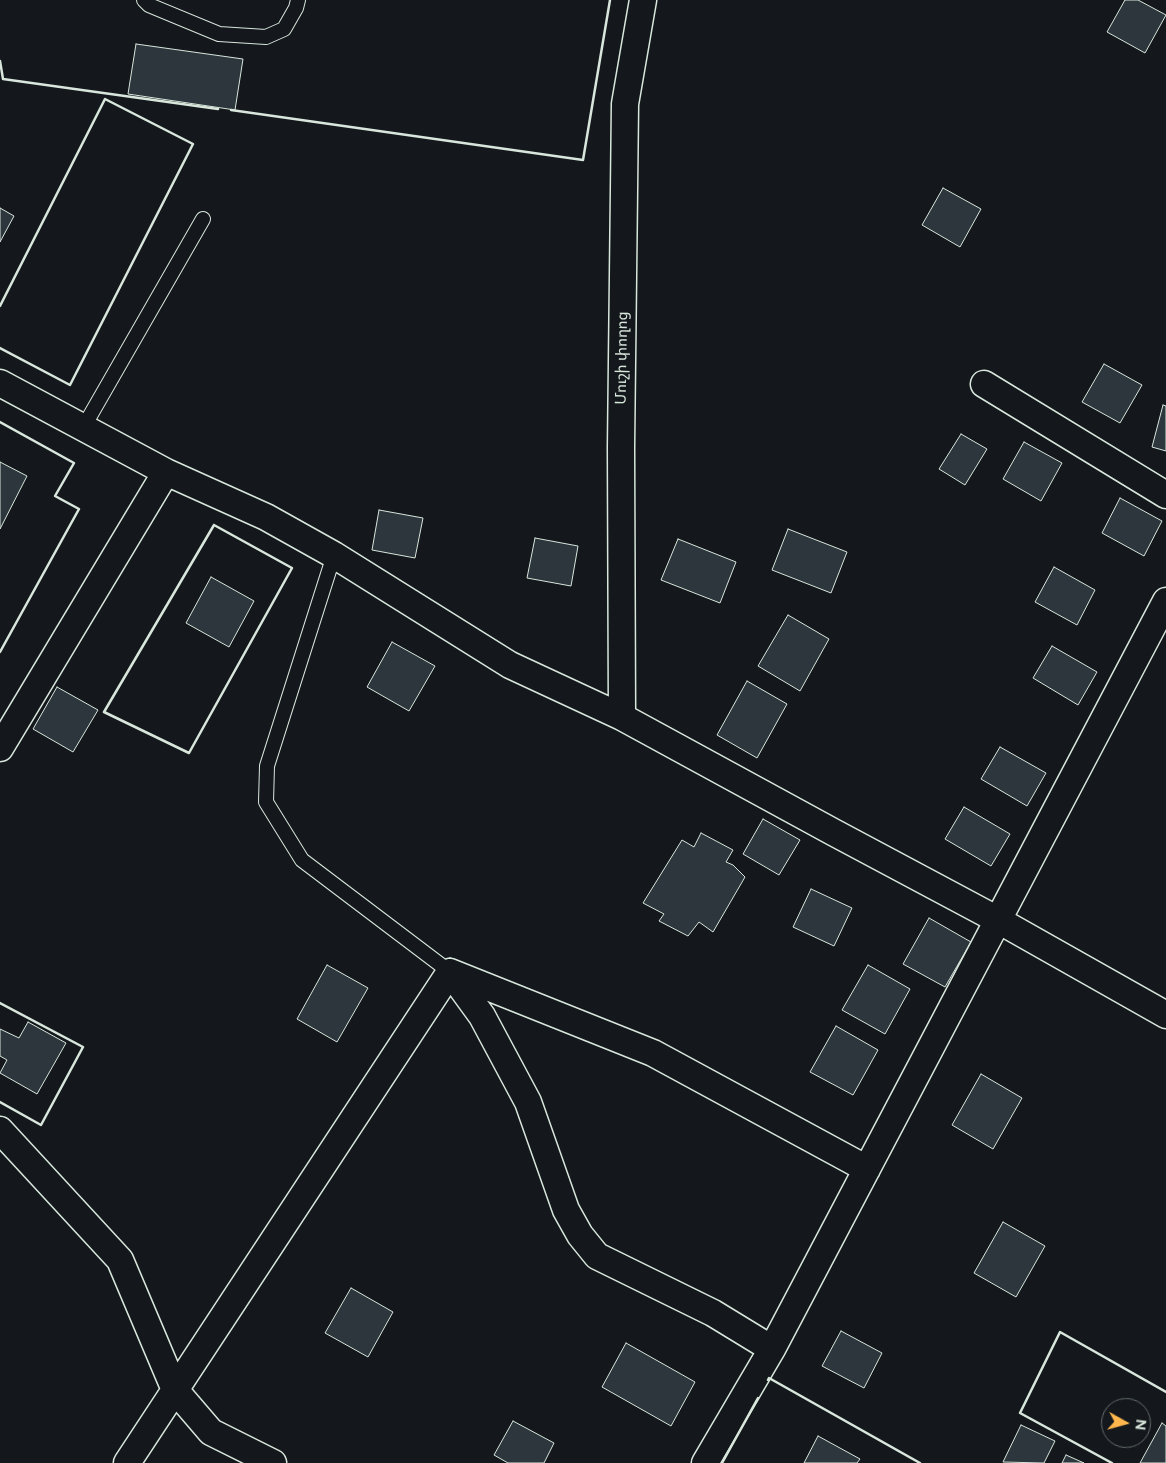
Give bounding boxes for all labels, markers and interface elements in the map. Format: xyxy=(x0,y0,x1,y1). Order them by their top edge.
street label: Մուշի փողոց xyxy=(612,311,632,405)
north arrow xyxy=(1101,1398,1151,1448)
text: N xyxy=(1131,1418,1149,1431)

